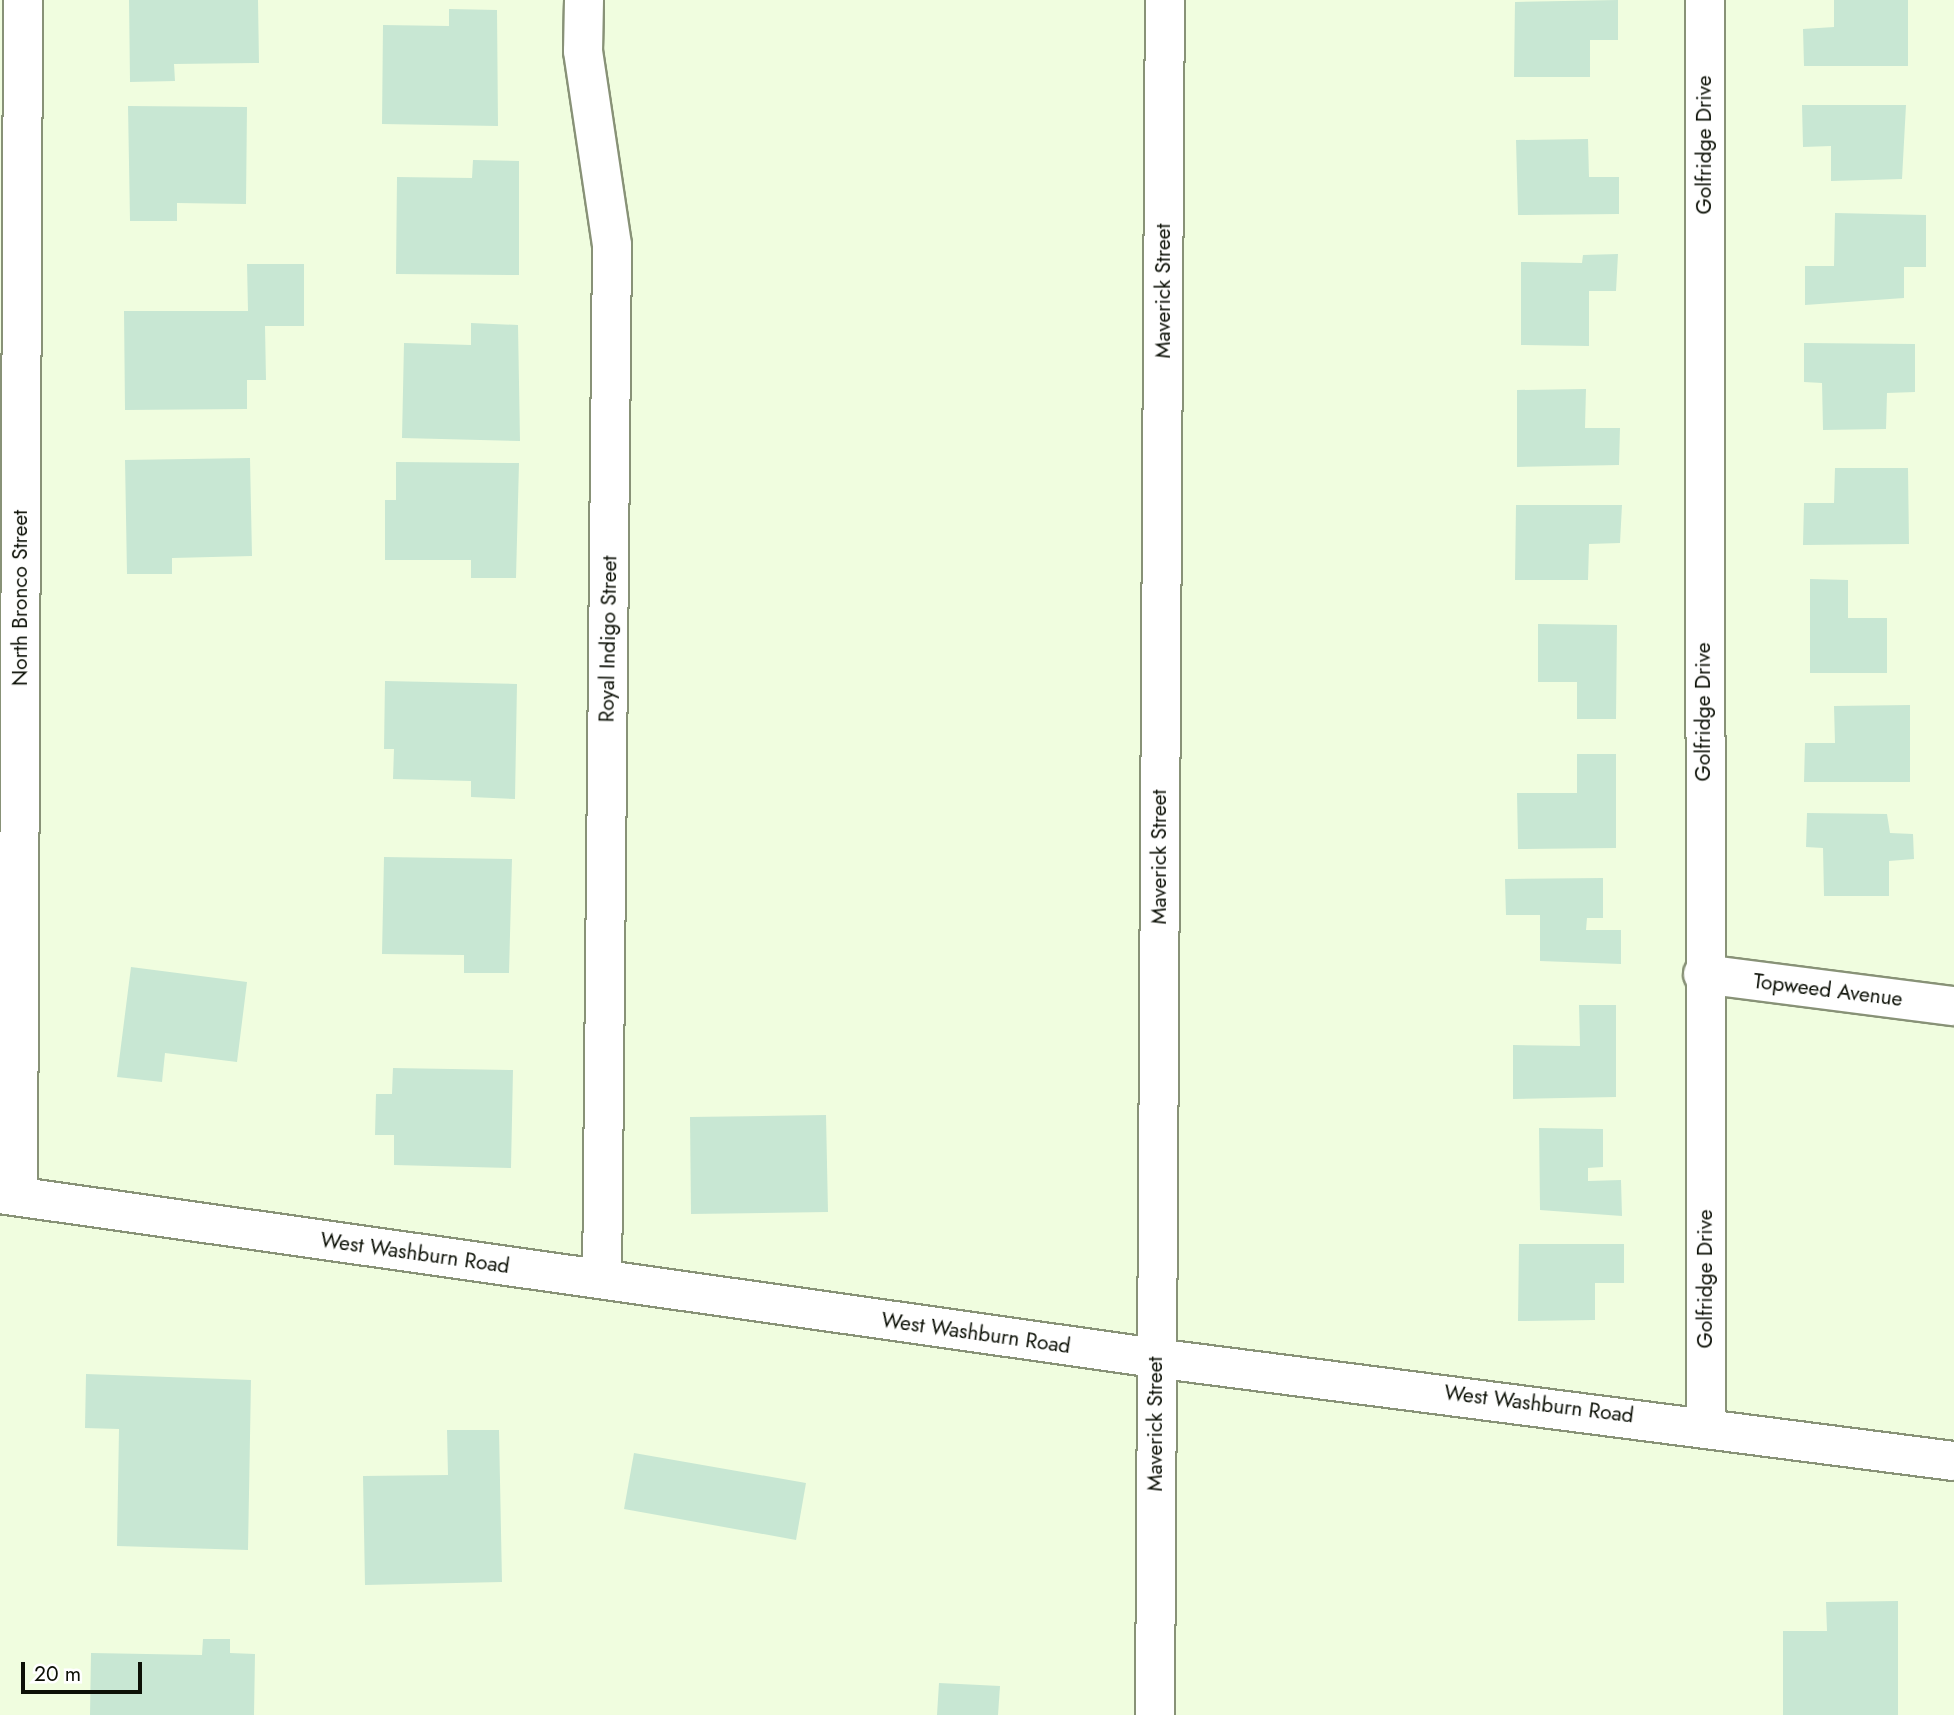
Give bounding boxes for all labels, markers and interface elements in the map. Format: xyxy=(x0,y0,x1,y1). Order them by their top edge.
street label: Golfridge Drive xyxy=(1691,76,1717,214)
street label: Maverick Street xyxy=(1150,223,1176,359)
street label: North Bronco Street xyxy=(7,510,33,686)
street label: Royal Indigo Street xyxy=(594,555,622,723)
street label: Golfridge Drive xyxy=(1690,643,1716,781)
street label: Maverick Street xyxy=(1146,789,1172,925)
street label: Topweed Avenue xyxy=(1752,968,1904,1012)
street label: Golfridge Drive xyxy=(1692,1210,1718,1348)
street label: West Washburn Road xyxy=(319,1227,511,1279)
street label: West Washburn Road xyxy=(880,1307,1072,1359)
street label: Maverick Street xyxy=(1142,1356,1168,1492)
street label: West Washburn Road xyxy=(1443,1380,1635,1428)
scale bar xyxy=(24,1648,145,1692)
text: 20 m xyxy=(34,1659,81,1689)

